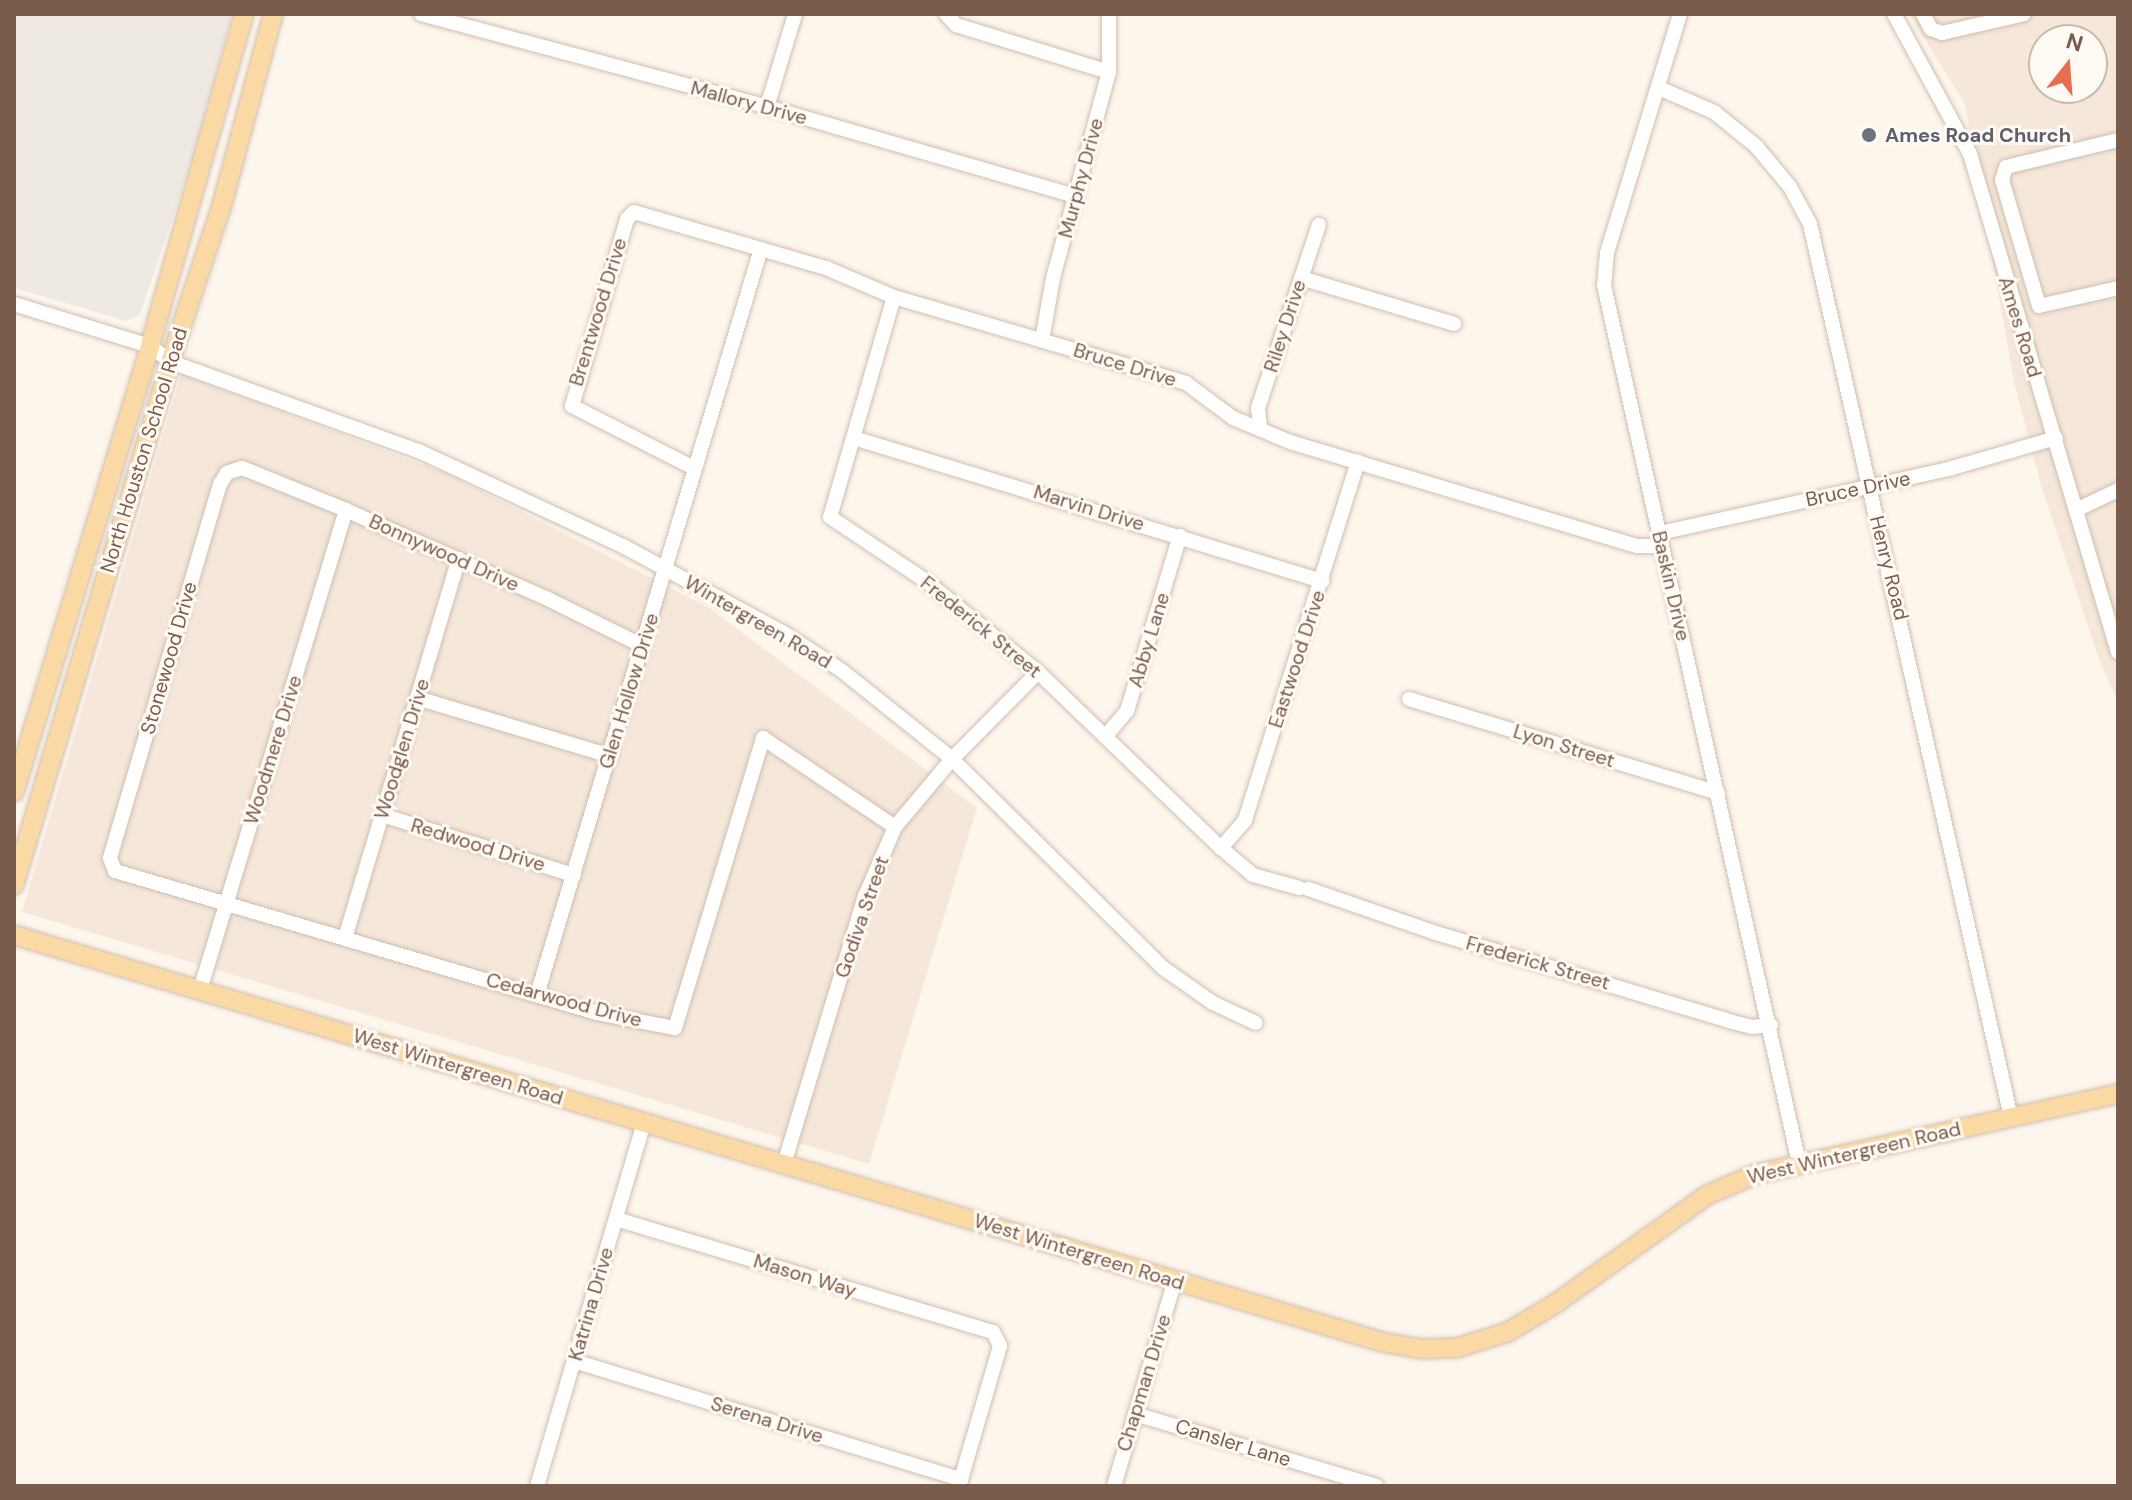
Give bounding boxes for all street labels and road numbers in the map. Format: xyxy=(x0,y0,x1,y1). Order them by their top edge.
street label: Mallory Drive xyxy=(688,76,810,130)
street label: Murphy Drive xyxy=(1053,115,1109,241)
street label: Brentwood Drive xyxy=(564,235,632,389)
street label: Ames Road xyxy=(1993,274,2047,380)
street label: Riley Drive xyxy=(1259,277,1311,375)
street label: North Houston School Road xyxy=(95,325,193,575)
street label: Bruce Drive xyxy=(1071,338,1179,392)
street label: Bruce Drive xyxy=(1803,466,1913,512)
street label: Marvin Drive xyxy=(1031,480,1147,536)
street label: Bonnywood Drive xyxy=(365,509,523,597)
street label: Henry Road xyxy=(1864,513,1914,623)
street label: Baskin Drive xyxy=(1647,529,1695,643)
street label: Wintergreen Road xyxy=(680,570,836,674)
street label: Frederick Street xyxy=(916,571,1046,683)
street label: Stonewood Drive xyxy=(136,579,202,737)
street label: Eastwood Drive xyxy=(1263,587,1331,731)
street label: Abby Lane xyxy=(1123,590,1175,690)
street label: Glen Hollow Drive xyxy=(594,610,664,772)
street label: Woodmere Drive xyxy=(239,672,307,828)
street label: Woodglen Drive xyxy=(369,676,435,822)
street label: Lyon Street xyxy=(1510,719,1618,773)
street label: Redwood Drive xyxy=(408,813,548,877)
street label: Godiva Street xyxy=(830,853,894,981)
street label: Frederick Street xyxy=(1463,931,1613,995)
street label: Cedarwood Drive xyxy=(483,968,645,1032)
street label: West Wintergreen Road xyxy=(350,1024,566,1110)
street label: West Wintergreen Road xyxy=(1745,1117,1963,1189)
street label: West Wintergreen Road xyxy=(971,1209,1187,1295)
street label: Katrina Drive xyxy=(563,1244,619,1364)
street label: Mason Way xyxy=(751,1249,859,1303)
street label: Chapman Drive xyxy=(1112,1312,1176,1454)
street label: Serena Drive xyxy=(708,1392,826,1448)
street label: Cansler Lane xyxy=(1172,1414,1294,1472)

